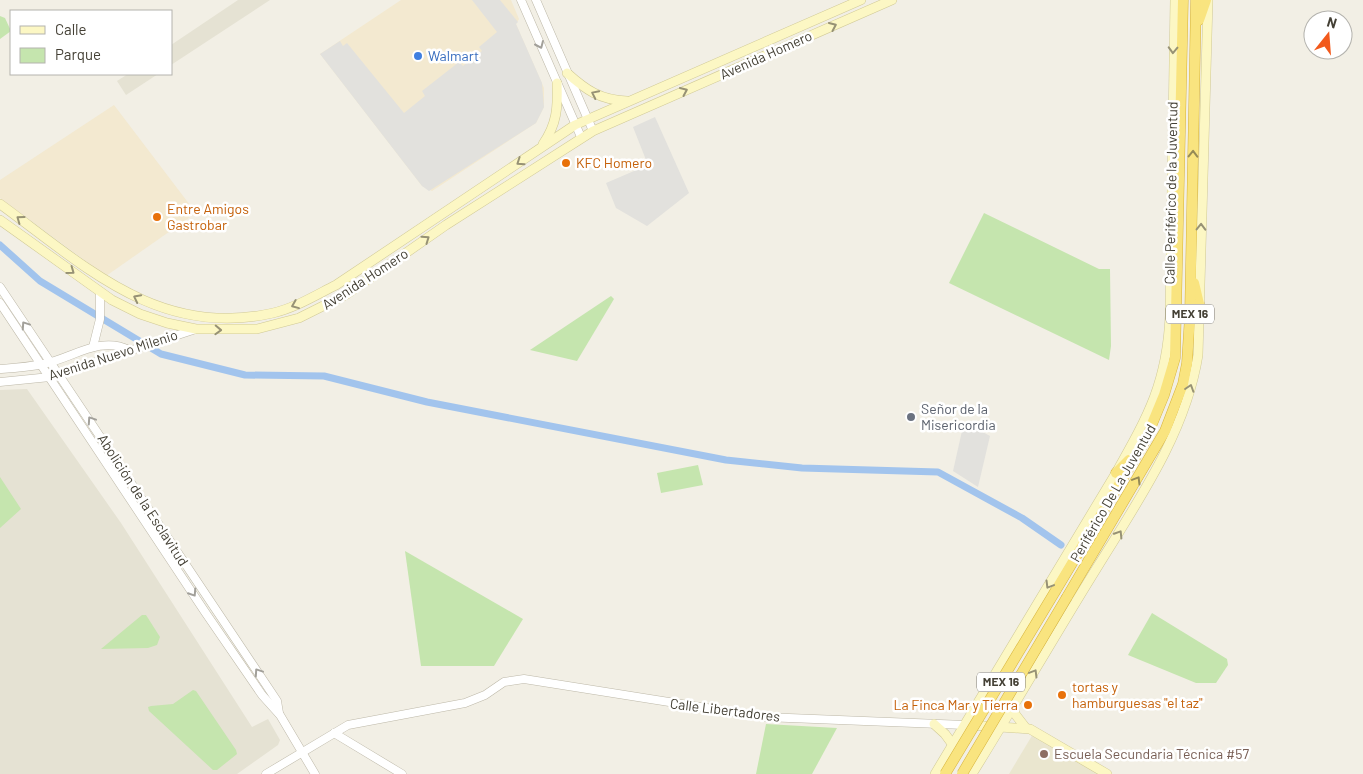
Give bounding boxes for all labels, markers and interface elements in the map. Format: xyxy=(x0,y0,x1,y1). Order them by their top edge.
legend xyxy=(10,10,172,75)
north arrow xyxy=(1303,10,1353,60)
text: N xyxy=(1325,13,1339,32)
text: Calle xyxy=(55,20,87,38)
one-way arrow xyxy=(828,21,837,32)
street label: Avenida Homero xyxy=(717,27,815,82)
one-way arrow xyxy=(534,40,544,49)
text: Parque xyxy=(55,45,101,63)
one-way arrow xyxy=(1168,46,1178,54)
place label: Walmart xyxy=(428,47,479,64)
marker: Walmart xyxy=(412,50,424,62)
one-way arrow xyxy=(679,86,688,97)
one-way arrow xyxy=(591,90,600,101)
street label: Calle Periférico de la Juventud xyxy=(1160,101,1181,285)
one-way arrow xyxy=(1188,150,1198,158)
place label: KFC Homero xyxy=(576,154,652,171)
one-way arrow xyxy=(516,156,526,165)
marker: KFC Homero xyxy=(560,157,572,169)
place label: Entre Amigos Gastrobar xyxy=(167,200,249,233)
marker: Entre Amigos Gastrobar xyxy=(151,211,163,223)
one-way arrow xyxy=(16,216,26,225)
one-way arrow xyxy=(1196,223,1206,230)
one-way arrow xyxy=(420,236,429,245)
street label: Avenida Homero xyxy=(319,244,411,313)
one-way arrow xyxy=(65,265,74,274)
one-way arrow xyxy=(133,294,142,304)
one-way arrow xyxy=(291,299,300,309)
road number: MEX 16 xyxy=(1166,304,1214,324)
one-way arrow xyxy=(22,321,32,330)
one-way arrow xyxy=(215,324,223,335)
street label: Avenida Nuevo Milenio xyxy=(46,326,180,383)
one-way arrow xyxy=(1184,385,1194,393)
place label: Señor de la Misericordia xyxy=(921,400,996,433)
marker: Señor de la Misericordia xyxy=(905,411,917,423)
one-way arrow xyxy=(88,416,97,425)
street label: Periférico De La Juventud xyxy=(1066,421,1159,565)
street label: Abolición de la Esclavitud xyxy=(94,431,192,569)
one-way arrow xyxy=(1130,477,1140,486)
one-way arrow xyxy=(1112,530,1122,539)
one-way arrow xyxy=(1046,579,1056,588)
one-way arrow xyxy=(187,587,196,597)
one-way arrow xyxy=(255,668,264,678)
one-way arrow xyxy=(1028,669,1037,678)
road number: MEX 16 xyxy=(977,672,1025,692)
place label: tortas y hamburguesas "el taz" xyxy=(1072,678,1203,711)
marker: tortas y hamburguesas "el taz" xyxy=(1056,689,1068,701)
street label: Calle Libertadores xyxy=(669,694,781,725)
place label: La Finca Mar y Tierra xyxy=(893,696,1018,713)
marker: La Finca Mar y Tierra xyxy=(1022,699,1034,711)
place label: Escuela Secundaria Técnica #57 xyxy=(1054,745,1249,762)
marker: Escuela Secundaria Técnica #57 xyxy=(1038,748,1050,760)

